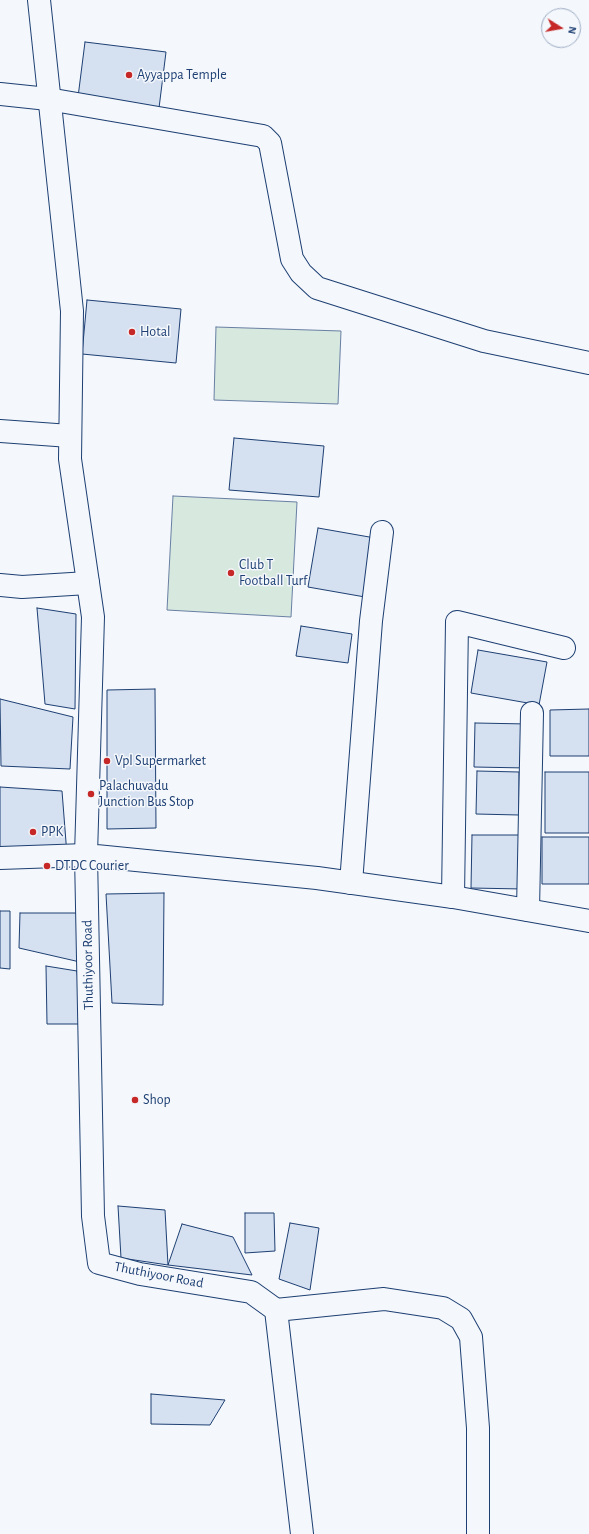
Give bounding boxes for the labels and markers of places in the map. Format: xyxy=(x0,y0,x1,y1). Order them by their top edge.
place label: Ayyappa Temple xyxy=(137,67,227,83)
marker: Ayyappa Temple xyxy=(124,70,134,80)
place label: Hotal xyxy=(140,324,171,340)
marker: Hotal xyxy=(127,327,137,337)
place label: Club T Football Turf xyxy=(239,557,307,590)
marker: Club T Football Turf xyxy=(226,568,236,578)
place label: Vpl Supermarket xyxy=(115,753,206,769)
marker: Vpl Supermarket xyxy=(102,756,112,766)
place label: Palachuvadu Junction Bus Stop xyxy=(99,778,194,810)
marker: Palachuvadu Junction Bus Stop xyxy=(86,789,96,799)
place label: PPK xyxy=(41,824,63,840)
marker: PPK xyxy=(28,827,38,837)
place label: DTDC Courier xyxy=(55,858,129,874)
marker: DTDC Courier xyxy=(42,861,52,871)
place label: Shop xyxy=(143,1092,171,1108)
marker: Shop xyxy=(130,1095,140,1105)

